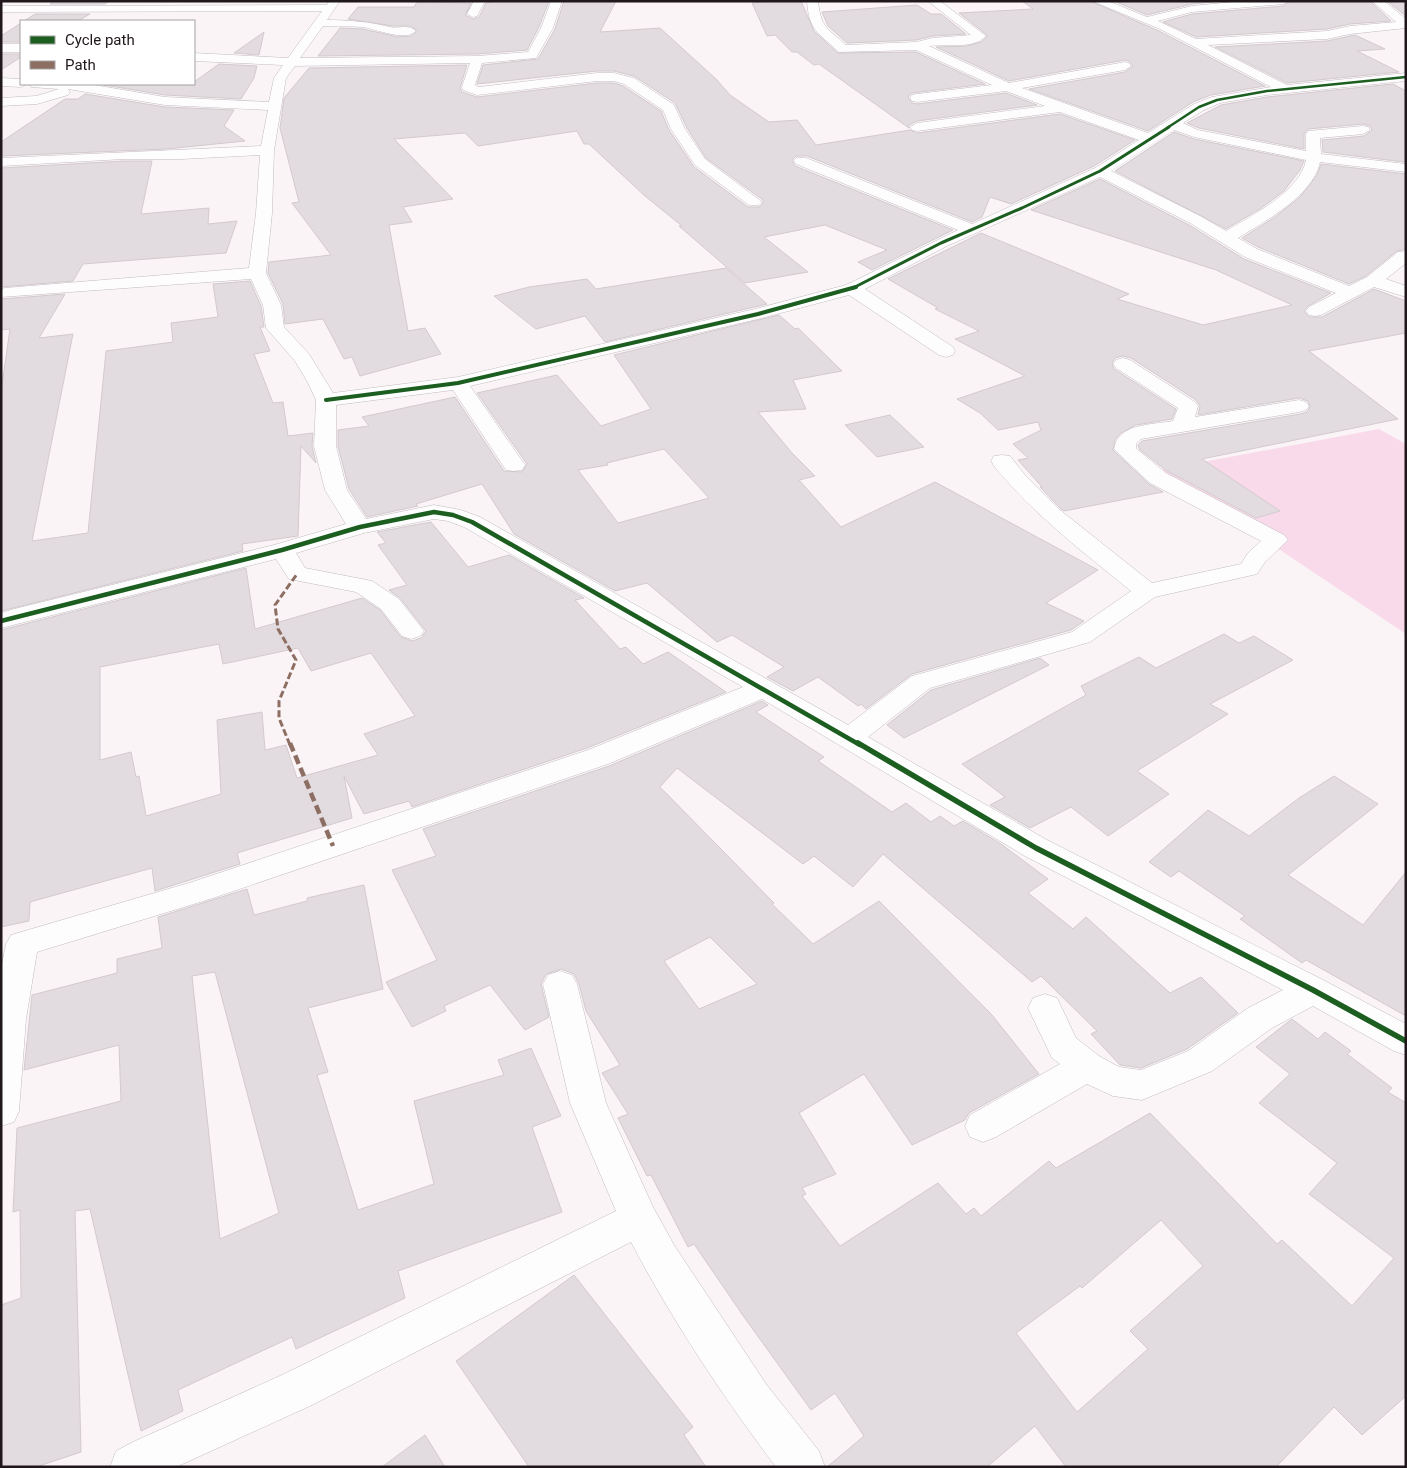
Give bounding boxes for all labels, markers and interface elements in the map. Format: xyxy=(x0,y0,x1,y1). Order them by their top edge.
legend xyxy=(20,20,195,85)
text: Cycle path xyxy=(65,31,135,49)
text: Path xyxy=(65,56,96,74)

